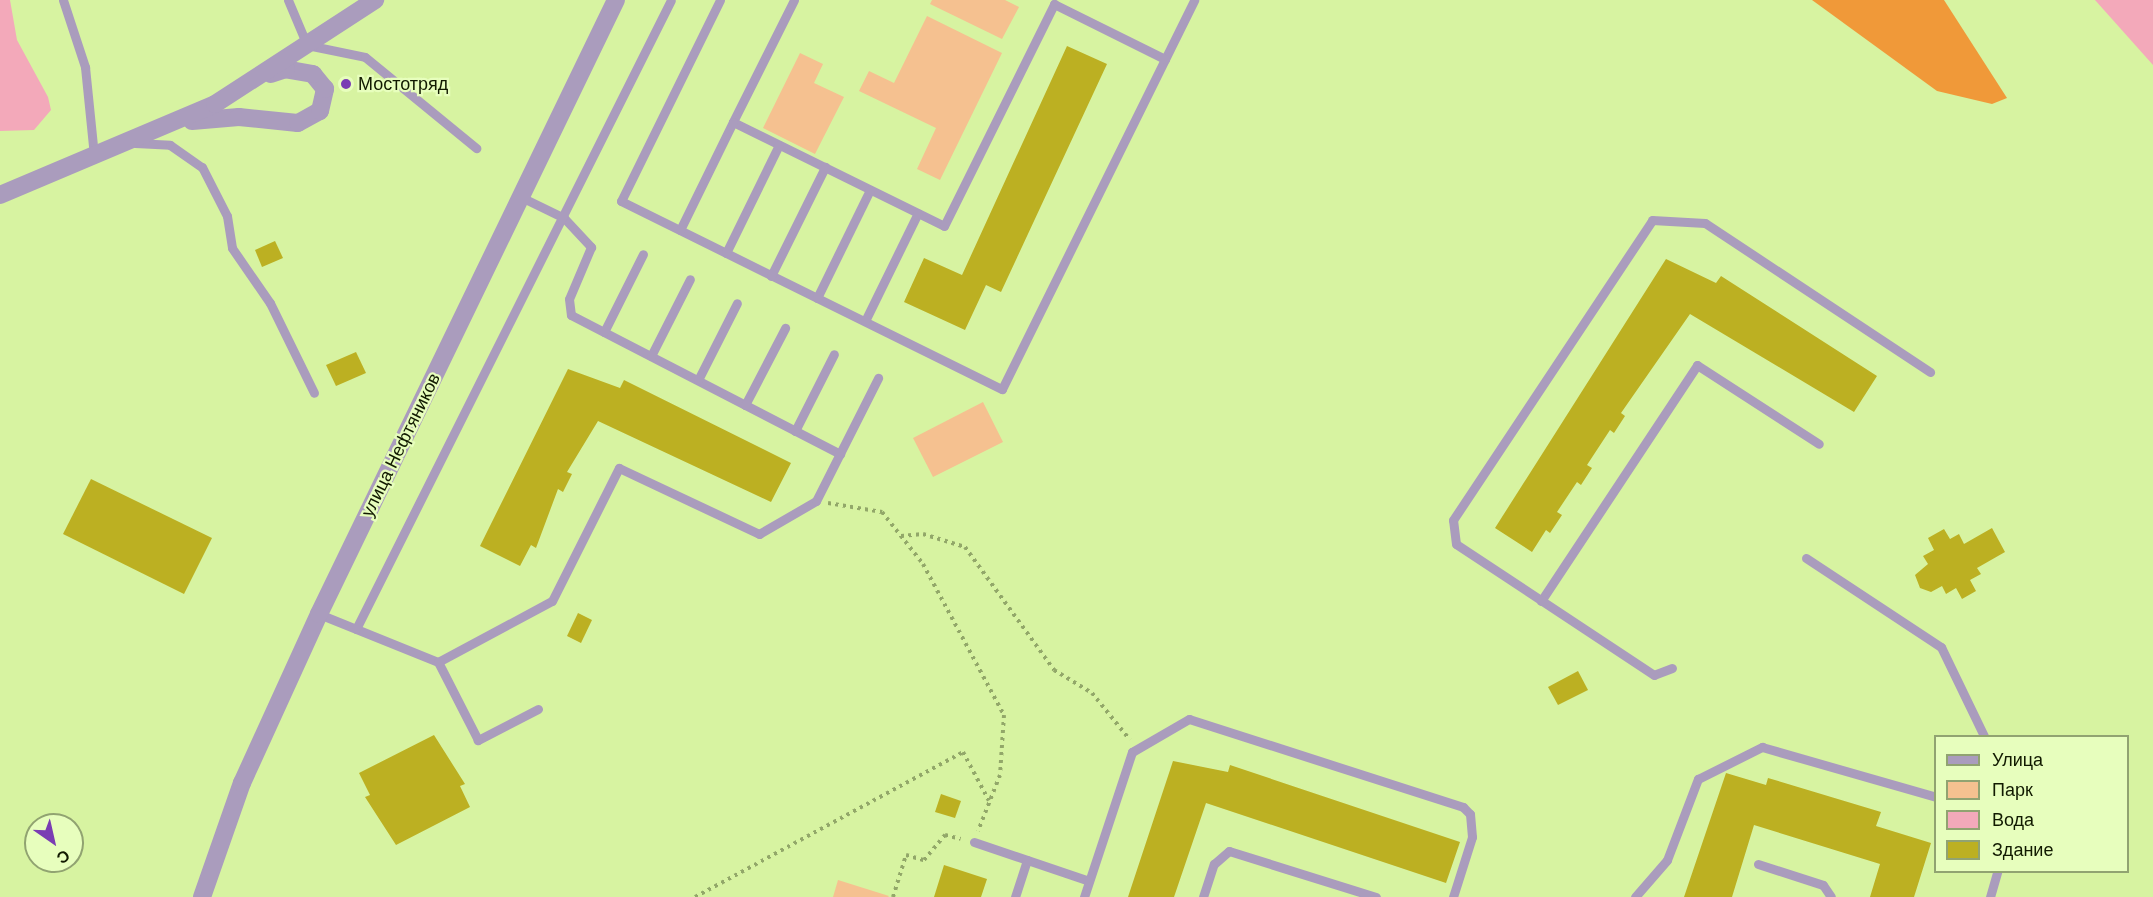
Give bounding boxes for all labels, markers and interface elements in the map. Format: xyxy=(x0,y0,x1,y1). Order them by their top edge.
place label: Мостотряд xyxy=(358,73,448,95)
marker: Мостотряд xyxy=(339,77,353,91)
street label: улица Нефтяников xyxy=(357,370,445,520)
legend xyxy=(1934,735,2129,873)
text: Улица xyxy=(1992,748,2043,772)
text: Парк xyxy=(1992,778,2033,802)
text: Вода xyxy=(1992,808,2034,832)
north arrow xyxy=(24,813,84,873)
text: Здание xyxy=(1992,838,2053,862)
text: С xyxy=(53,845,74,869)

